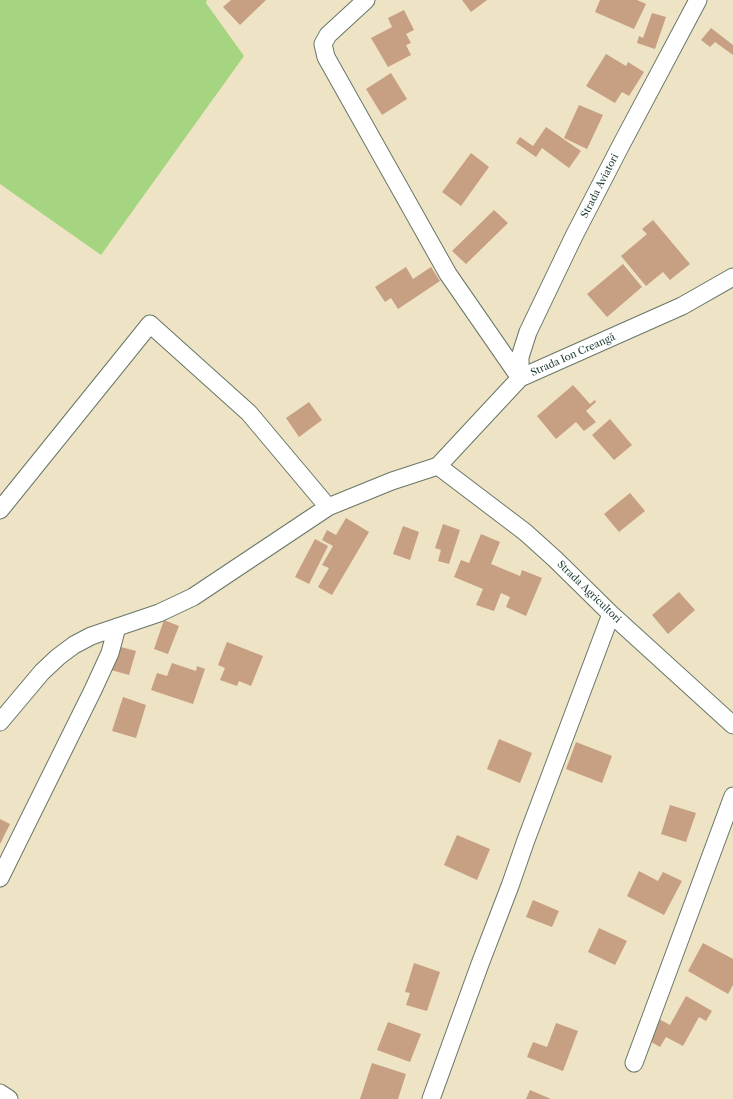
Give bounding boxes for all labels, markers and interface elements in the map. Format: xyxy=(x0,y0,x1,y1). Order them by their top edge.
street label: Strada Aviatori xyxy=(579,152,621,220)
street label: Strada Ion Creangă xyxy=(529,331,617,379)
street label: Strada Agricultori xyxy=(555,558,623,626)

